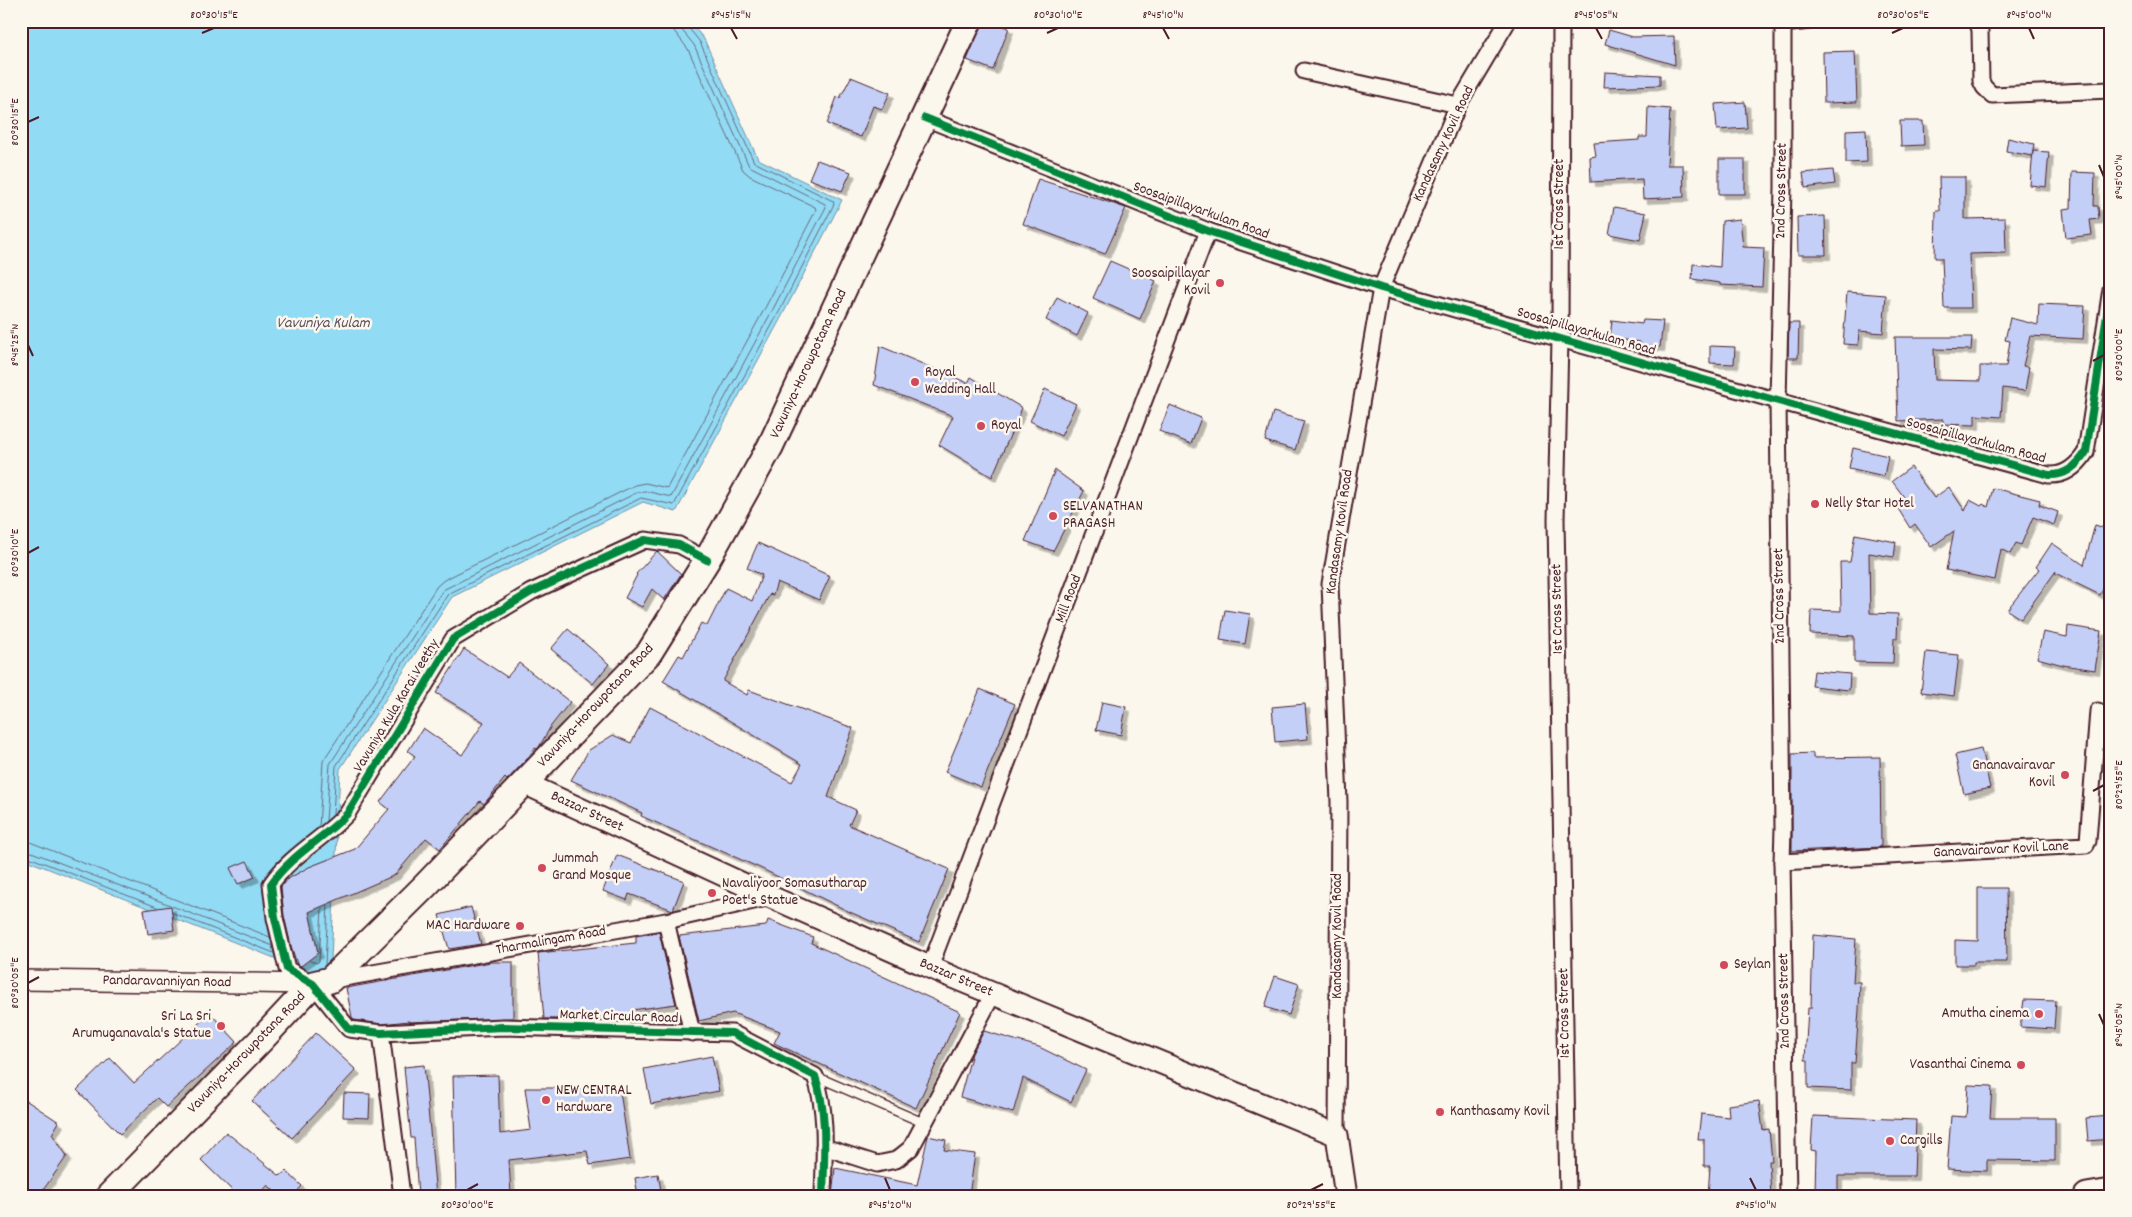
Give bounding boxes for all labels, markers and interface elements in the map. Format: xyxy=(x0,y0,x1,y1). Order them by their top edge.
text: 80°30'15"E xyxy=(190,7,238,24)
text: 8°45'15"N xyxy=(711,7,751,24)
text: 80°30'10"E xyxy=(1034,7,1083,24)
text: 8°45'10"N xyxy=(1143,7,1184,24)
text: 8°45'05"N xyxy=(1574,7,1618,24)
text: 80°30'05"E xyxy=(1877,7,1929,24)
text: 8°45'00"N xyxy=(2007,7,2051,24)
street label: Kandasamy Kovil Road xyxy=(1407,82,1481,206)
text: 80°30'15"E xyxy=(7,98,24,146)
street label: 2nd Cross Street xyxy=(1770,142,1794,239)
text: 8°45'00"N xyxy=(2111,155,2128,199)
street label: 1st Cross Street xyxy=(1549,158,1571,249)
street label: Soosaipillayarkulam Road xyxy=(1130,176,1272,246)
place label: Soosaipillayar Kovil xyxy=(1131,263,1210,302)
marker: Soosaipillayar Kovil xyxy=(1214,277,1226,289)
street label: Vavuniya-Horowpotana Road xyxy=(765,286,853,442)
street label: Soosaipillayarkulam Road xyxy=(1514,302,1658,362)
water label: Vavuniya Kulam xyxy=(276,312,371,335)
text: 8°45'25"N xyxy=(7,324,24,366)
text: 80°30'00"E xyxy=(2111,328,2128,381)
place label: Royal Wedding Hall xyxy=(925,362,996,401)
marker: Royal Wedding Hall xyxy=(909,376,921,388)
street label: Soosaipillayarkulam Road xyxy=(1904,412,2048,470)
place label: Royal xyxy=(991,415,1022,437)
marker: Royal xyxy=(975,420,987,432)
street label: Kandasamy Kovil Road xyxy=(1320,468,1360,596)
place label: Nelly Star Hotel xyxy=(1825,493,1914,515)
place label: SELVANATHAN PRAGASH xyxy=(1063,496,1143,535)
marker: Nelly Star Hotel xyxy=(1809,498,1821,510)
marker: SELVANATHAN PRAGASH xyxy=(1047,510,1059,522)
text: 80°30'10"E xyxy=(7,528,24,577)
street label: 2nd Cross Street xyxy=(1768,547,1792,644)
street label: 1st Cross Street xyxy=(1546,563,1570,655)
street label: Mill Road xyxy=(1050,572,1088,626)
street label: Vavuniya Kula Karai Veethy xyxy=(348,634,446,777)
street label: Vavuniya-Horowpotana Road xyxy=(532,639,660,773)
place label: Gnanavairavar Kovil xyxy=(1972,755,2055,794)
text: 80°29'55"E xyxy=(2111,760,2128,810)
marker: Gnanavairavar Kovil xyxy=(2059,769,2071,781)
street label: Bazzar Street xyxy=(547,786,627,839)
street label: Ganavairavar Kovil Lane xyxy=(1933,835,2070,865)
place label: Jummah Grand Mosque xyxy=(552,848,631,887)
marker: Jummah Grand Mosque xyxy=(536,862,548,874)
place label: Navaliyoor Somasutharap Poet's Statue xyxy=(722,873,867,912)
street label: Kandasamy Kovil Road xyxy=(1327,873,1349,999)
marker: Navaliyoor Somasutharap Poet's Statue xyxy=(706,887,718,899)
place label: MAC Hardware xyxy=(426,915,510,937)
street label: Tharmalingam Road xyxy=(494,920,608,962)
marker: MAC Hardware xyxy=(514,920,526,932)
street label: 2nd Cross Street xyxy=(1773,952,1797,1049)
street label: Bazzar Street xyxy=(916,953,997,1004)
place label: Seylan xyxy=(1734,954,1771,976)
text: 80°30'05"E xyxy=(7,957,24,1009)
marker: Seylan xyxy=(1718,959,1730,971)
street label: 1st Cross Street xyxy=(1553,967,1577,1059)
street label: Pandaravanniyan Road xyxy=(102,970,232,994)
street label: Vavuniya-Horowpotana Road xyxy=(183,987,311,1119)
place label: Amutha cinema xyxy=(1942,1003,2030,1025)
text: 8°45'05"N xyxy=(2111,1003,2128,1047)
street label: Market Circular Road xyxy=(559,1004,679,1030)
place label: Sri La Sri Arumuganavala's Statue xyxy=(72,1006,211,1045)
marker: Amutha cinema xyxy=(2033,1008,2045,1020)
marker: Sri La Sri Arumuganavala's Statue xyxy=(215,1020,227,1032)
place label: Vasanthai Cinema xyxy=(1910,1054,2012,1076)
marker: Vasanthai Cinema xyxy=(2015,1059,2027,1071)
place label: NEW CENTRAL Hardware xyxy=(556,1080,632,1119)
marker: NEW CENTRAL Hardware xyxy=(540,1094,552,1106)
place label: Kanthasamy Kovil xyxy=(1450,1101,1550,1123)
marker: Kanthasamy Kovil xyxy=(1434,1106,1446,1118)
place label: Cargills xyxy=(1900,1130,1943,1152)
marker: Cargills xyxy=(1884,1135,1896,1147)
text: 80°30'00"E xyxy=(441,1197,494,1214)
text: 8°45'20"N xyxy=(868,1197,912,1214)
text: 80°29'55"E xyxy=(1286,1197,1336,1214)
text: 8°45'10"N xyxy=(1736,1197,1777,1214)

